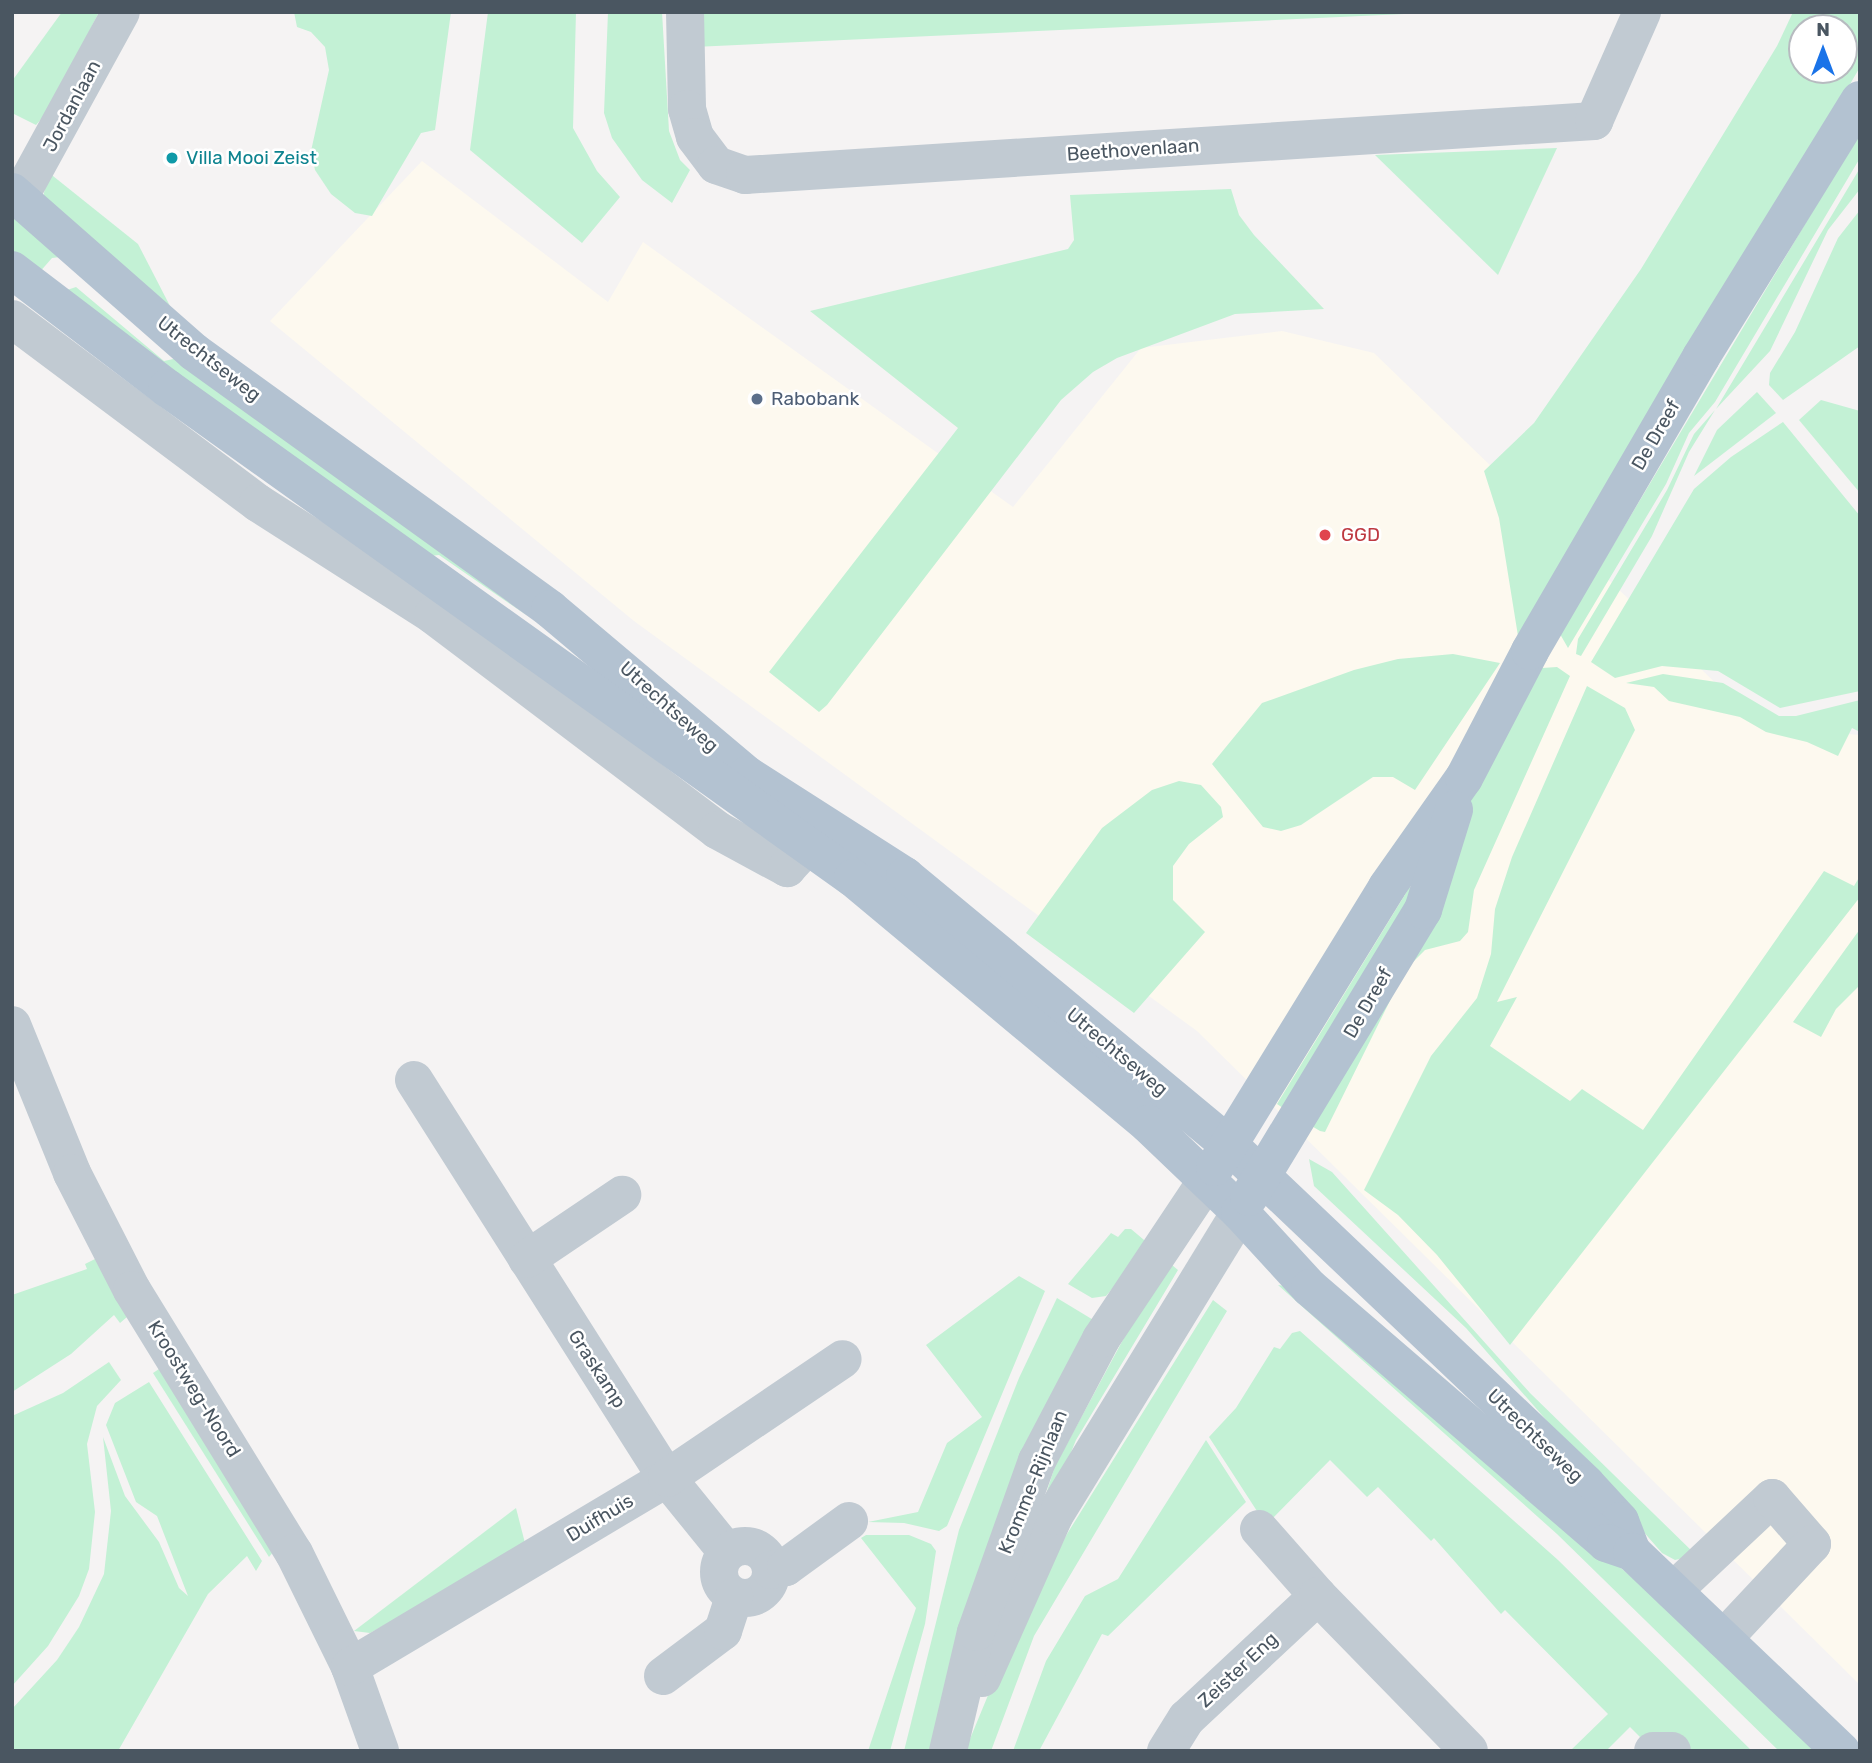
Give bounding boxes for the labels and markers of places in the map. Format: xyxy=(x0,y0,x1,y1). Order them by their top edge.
place label: Villa Mooi Zeist xyxy=(186,147,317,169)
marker: Villa Mooi Zeist xyxy=(164,150,180,166)
place label: Rabobank xyxy=(771,388,859,410)
marker: Rabobank xyxy=(749,391,765,407)
place label: GGD xyxy=(1341,524,1380,546)
marker: GGD xyxy=(1315,525,1335,545)

